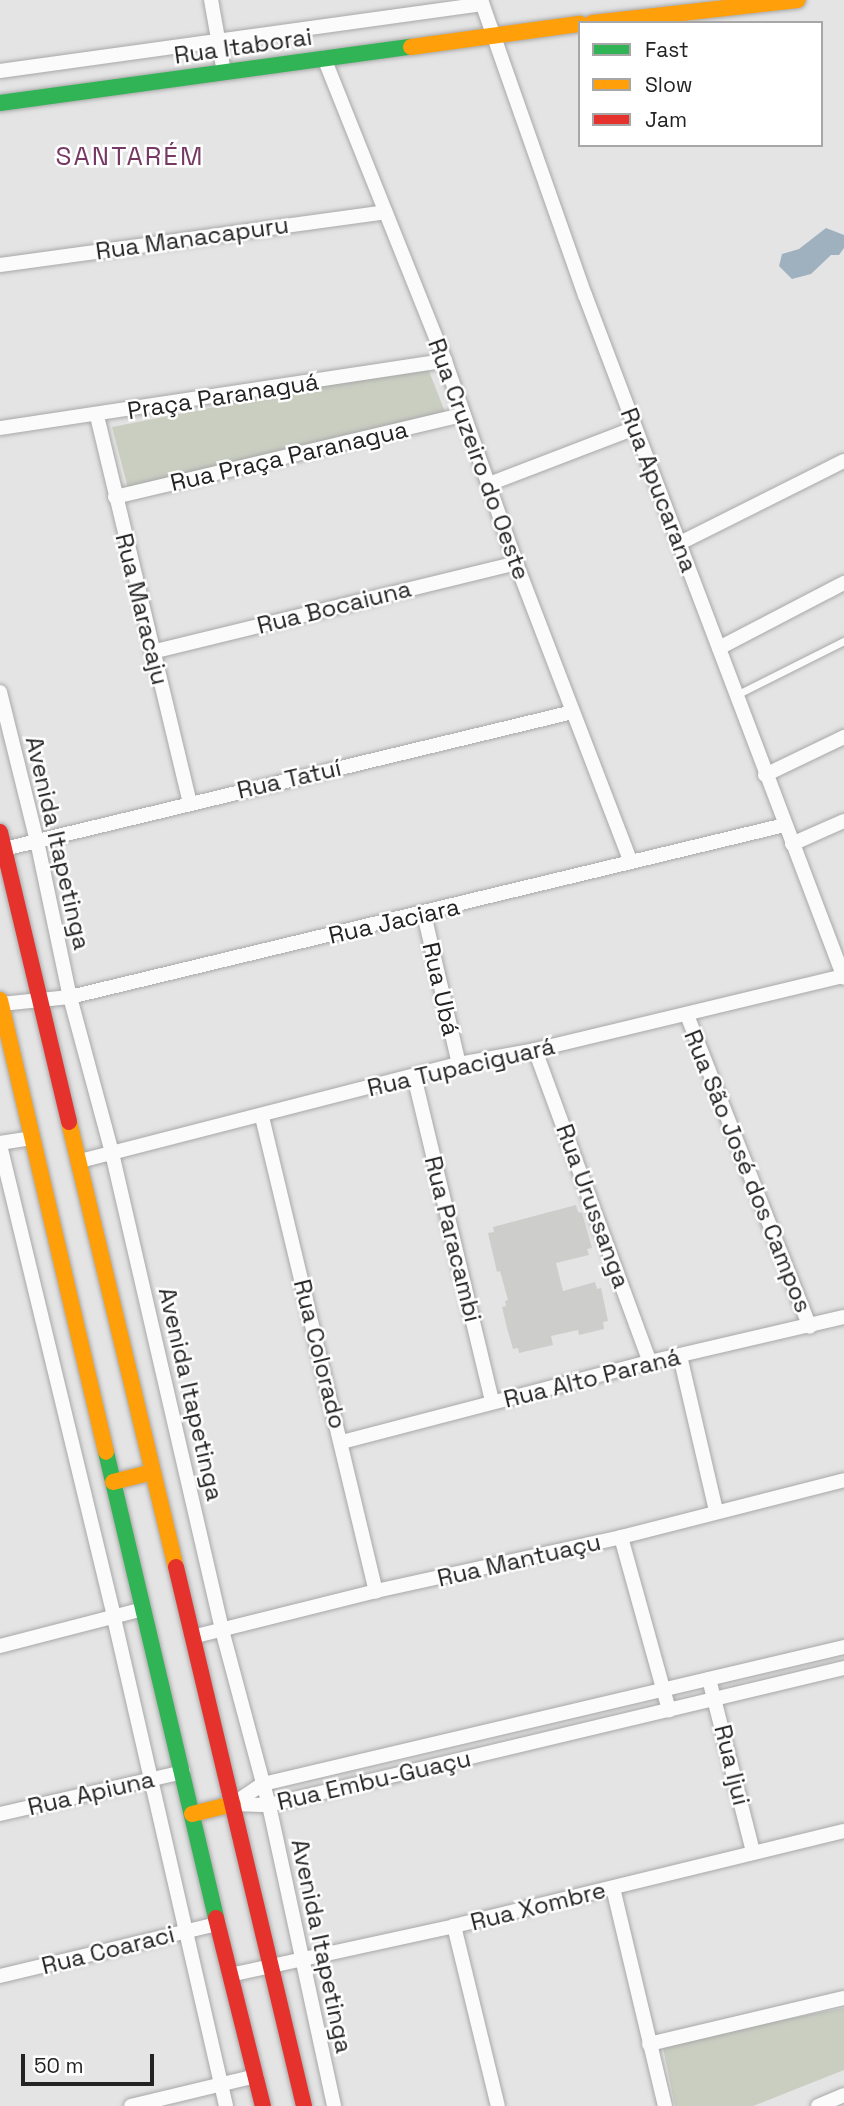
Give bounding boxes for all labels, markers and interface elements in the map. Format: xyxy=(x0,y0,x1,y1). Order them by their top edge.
legend xyxy=(578,21,823,147)
street label: Rua Itaborai xyxy=(172,22,314,70)
text: Fast xyxy=(645,36,689,63)
text: Slow xyxy=(645,71,693,98)
text: Jam xyxy=(645,106,687,133)
district label: SANTARÉM xyxy=(57,141,203,173)
street label: Rua Manacapuru xyxy=(94,210,290,266)
street label: Rua Cruzeiro do Oeste xyxy=(422,334,536,584)
street label: Praça Paranaguá xyxy=(125,367,321,425)
street label: Rua Apucarana xyxy=(614,404,704,576)
street label: Rua Praça Paranagua xyxy=(167,415,411,497)
street label: Rua Maracaju xyxy=(109,530,175,688)
street label: Rua Bocaiuna xyxy=(254,574,414,640)
street label: Avenida Itapetinga xyxy=(19,734,97,952)
street label: Rua Tatuí xyxy=(234,753,344,805)
street label: Rua Jaciara xyxy=(326,892,462,950)
street label: Rua Ubá xyxy=(416,939,466,1039)
street label: Rua São José dos Campos xyxy=(678,1025,818,1317)
street label: Rua Tupaciguará xyxy=(364,1031,558,1103)
street label: Rua Urussanga xyxy=(550,1120,636,1292)
street label: Rua Paracambi xyxy=(418,1153,488,1325)
street label: Rua Colorado xyxy=(288,1276,352,1432)
street label: Avenida Itapetinga xyxy=(152,1285,230,1503)
street label: Rua Alto Paraná xyxy=(501,1342,683,1414)
street label: Rua Mantuaçu xyxy=(434,1527,604,1593)
street label: Rua Ijui xyxy=(708,1722,756,1808)
street label: Rua Embu-Guaçu xyxy=(274,1744,474,1816)
street label: Rua Apiuna xyxy=(25,1764,157,1822)
street label: Avenida Itapetinga xyxy=(285,1836,359,2056)
street label: Rua Xombre xyxy=(467,1875,609,1937)
street label: Rua Coaraci xyxy=(38,1920,178,1980)
scale bar xyxy=(24,2039,158,2084)
text: 50 m xyxy=(34,2052,84,2079)

